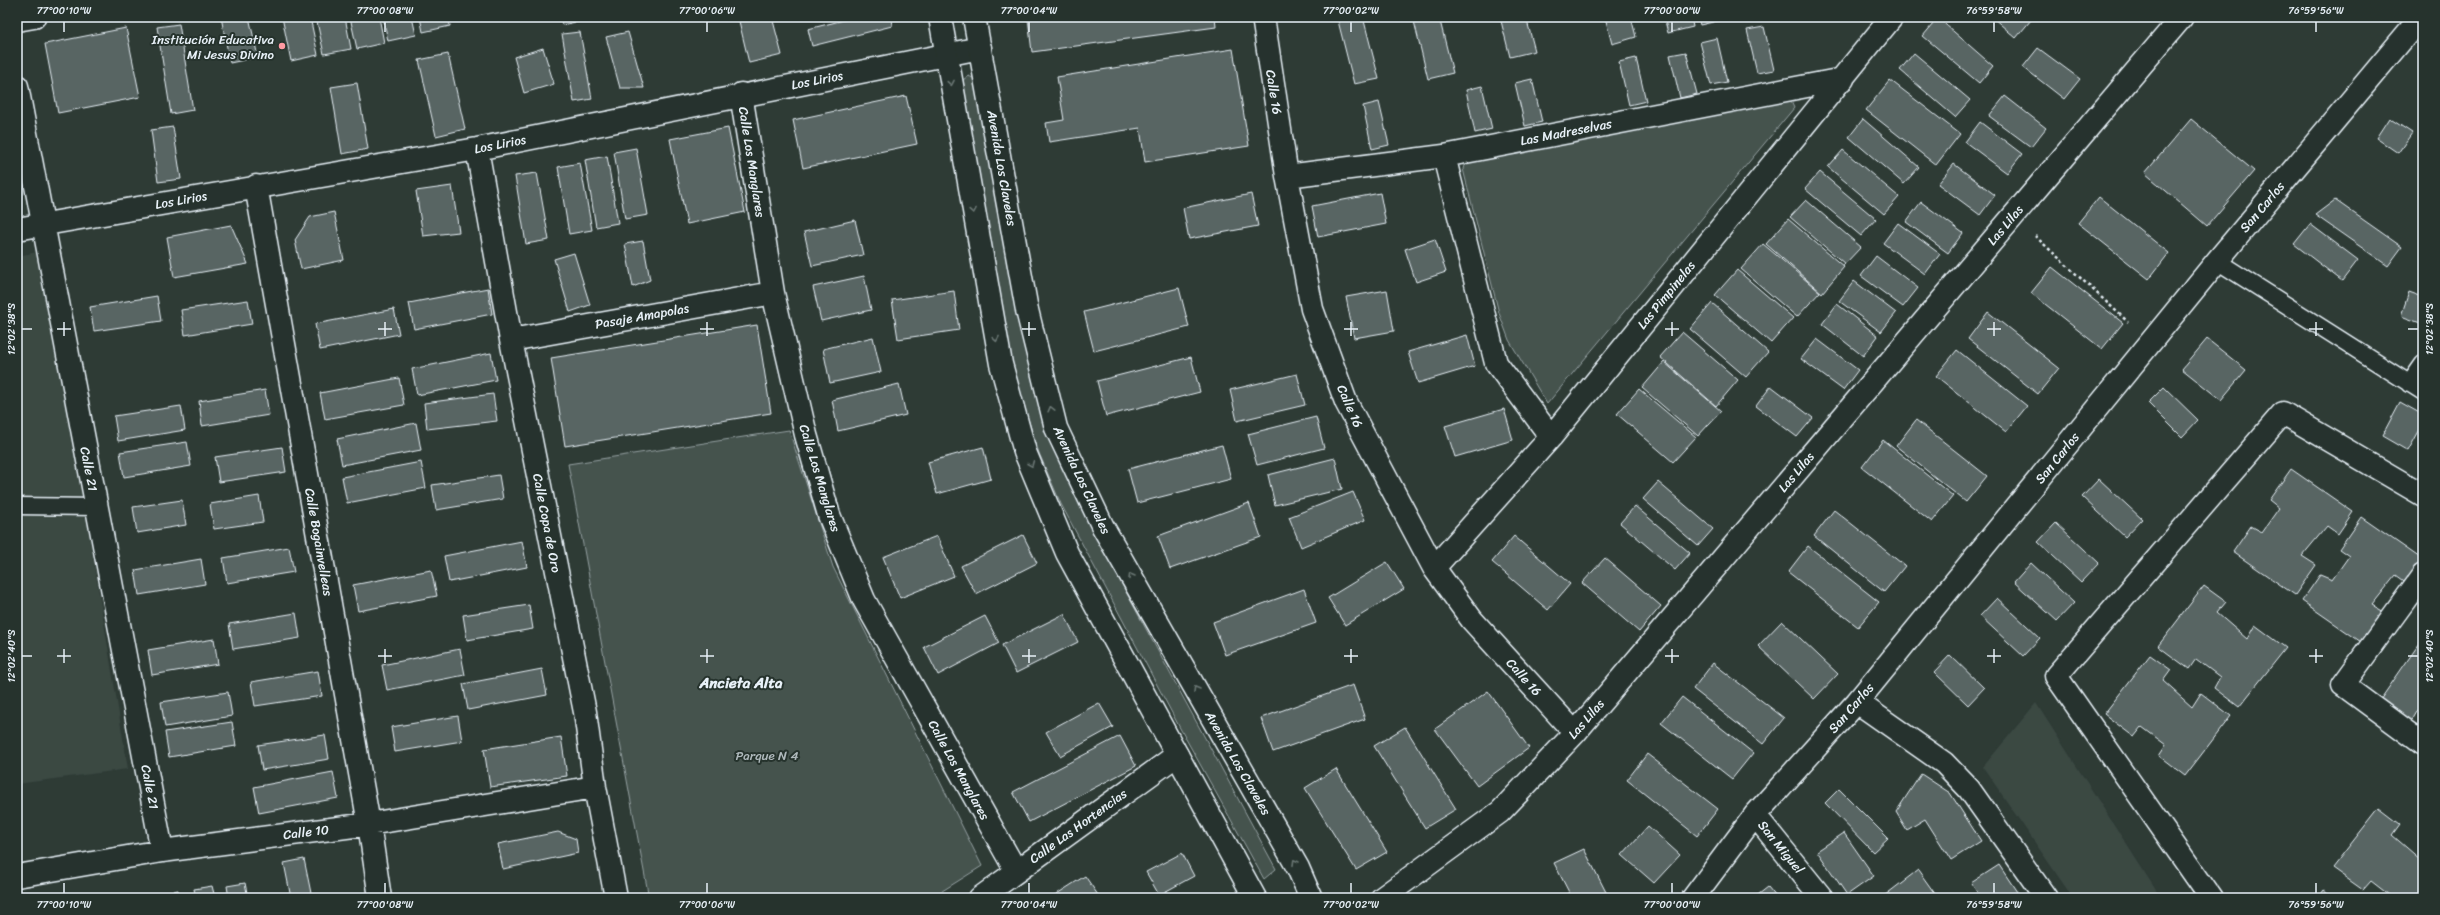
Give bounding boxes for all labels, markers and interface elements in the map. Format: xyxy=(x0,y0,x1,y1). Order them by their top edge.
text: 77°00'10"W xyxy=(37,2,92,20)
text: 77°00'08"W xyxy=(357,2,413,20)
text: 77°00'06"W xyxy=(679,2,735,20)
text: 77°00'04"W xyxy=(1001,2,1058,20)
text: 77°00'02"W xyxy=(1323,2,1379,20)
text: 77°00'00"W xyxy=(1644,2,1701,20)
text: 76°59'58"W xyxy=(1966,2,2022,20)
text: 76°59'56"W xyxy=(2288,2,2344,20)
place label: Institución Educativa Mi Jesus Divino xyxy=(151,28,275,66)
marker: Institución Educativa Mi Jesus Divino xyxy=(277,41,287,51)
street label: Los Lirios xyxy=(789,64,846,96)
street label: Calle 16 xyxy=(1259,68,1289,116)
one-way arrow xyxy=(946,80,955,86)
street label: Calle Los Manglares xyxy=(732,105,772,219)
street label: Avenida Los Claveles xyxy=(980,107,1024,228)
street label: Las Madreselvas xyxy=(1518,112,1615,152)
street label: Los Lirios xyxy=(472,128,529,160)
street label: San Carlos xyxy=(2234,175,2291,238)
street label: Los Lirios xyxy=(153,184,209,216)
street label: Las Lilas xyxy=(1981,199,2029,250)
one-way arrow xyxy=(968,208,977,214)
street label: Las Pimpinelas xyxy=(1631,255,1701,334)
street label: Pasaje Amapolas xyxy=(593,296,691,336)
text: 12°02'38"S xyxy=(3,302,21,355)
text: 12°02'38"S xyxy=(2421,302,2439,355)
one-way arrow xyxy=(991,336,1000,342)
street label: Calle 16 xyxy=(1330,381,1370,431)
one-way arrow xyxy=(1048,406,1056,412)
street label: Calle Los Manglares xyxy=(793,421,847,535)
street label: Avenida Los Claveles xyxy=(1046,421,1117,538)
street label: San Carlos xyxy=(2029,426,2086,489)
street label: Calle 21 xyxy=(73,445,105,494)
street label: Las Lilas xyxy=(1772,446,1820,497)
one-way arrow xyxy=(1026,461,1034,468)
street label: Calle Copa de Oro xyxy=(526,471,568,575)
street label: Calle Bogainvelleas xyxy=(298,486,340,598)
one-way arrow xyxy=(1128,573,1135,580)
text: 12°02'40"S xyxy=(3,629,21,683)
text: 12°02'40"S xyxy=(2421,629,2439,683)
street label: Calle 16 xyxy=(1500,653,1548,701)
district label: Ancieta Alta xyxy=(699,670,783,696)
street label: San Carlos xyxy=(1822,677,1880,739)
one-way arrow xyxy=(1193,686,1200,693)
street label: Las Lilas xyxy=(1562,693,1611,744)
street label: Avenida Los Claveles xyxy=(1198,705,1277,820)
street label: Calle Los Manglares xyxy=(922,716,996,824)
park label: Parque N 4 xyxy=(735,744,799,767)
street label: Calle 21 xyxy=(134,763,166,812)
street label: Calle Las Hortencias xyxy=(1024,782,1132,870)
street label: San Miguel xyxy=(1752,815,1810,879)
street label: Calle 10 xyxy=(282,818,330,846)
one-way arrow xyxy=(1293,859,1300,866)
text: 77°00'10"W xyxy=(37,896,92,914)
text: 77°00'08"W xyxy=(357,896,413,914)
text: 77°00'06"W xyxy=(679,896,735,914)
text: 77°00'04"W xyxy=(1001,896,1058,914)
text: 77°00'02"W xyxy=(1323,896,1379,914)
text: 77°00'00"W xyxy=(1644,896,1701,914)
text: 76°59'58"W xyxy=(1966,896,2022,914)
text: 76°59'56"W xyxy=(2288,896,2344,914)

